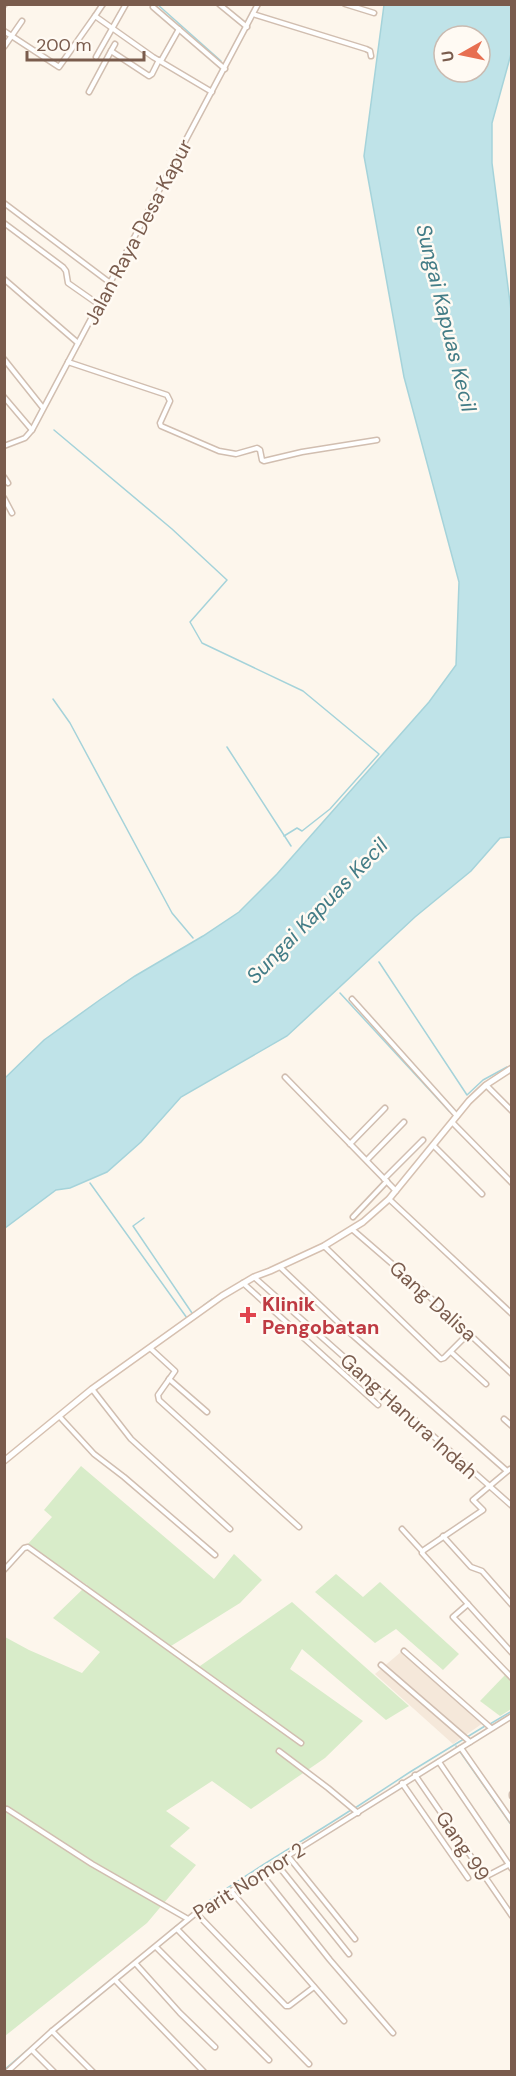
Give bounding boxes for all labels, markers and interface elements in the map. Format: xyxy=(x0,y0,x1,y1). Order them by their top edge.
scale bar xyxy=(27,24,144,62)
north arrow xyxy=(432,24,492,84)
text: 200 m xyxy=(36,33,92,57)
text: U xyxy=(436,49,459,63)
street label: Jalan Raya Desa Kapur xyxy=(78,135,198,329)
water label: Sungai Kapuas Kecil xyxy=(409,221,483,415)
water label: Sungai Kapuas Kecil xyxy=(240,832,394,990)
street label: Gang Dalisa xyxy=(384,1255,482,1347)
place label: Klinik Pengobatan xyxy=(262,1291,379,1340)
marker: Klinik Pengobatan xyxy=(239,1306,257,1324)
street label: Gang Hanura Indah xyxy=(335,1347,483,1485)
street label: Gang 99 xyxy=(430,1806,496,1886)
street label: Parit Nomor 2 xyxy=(188,1836,310,1926)

